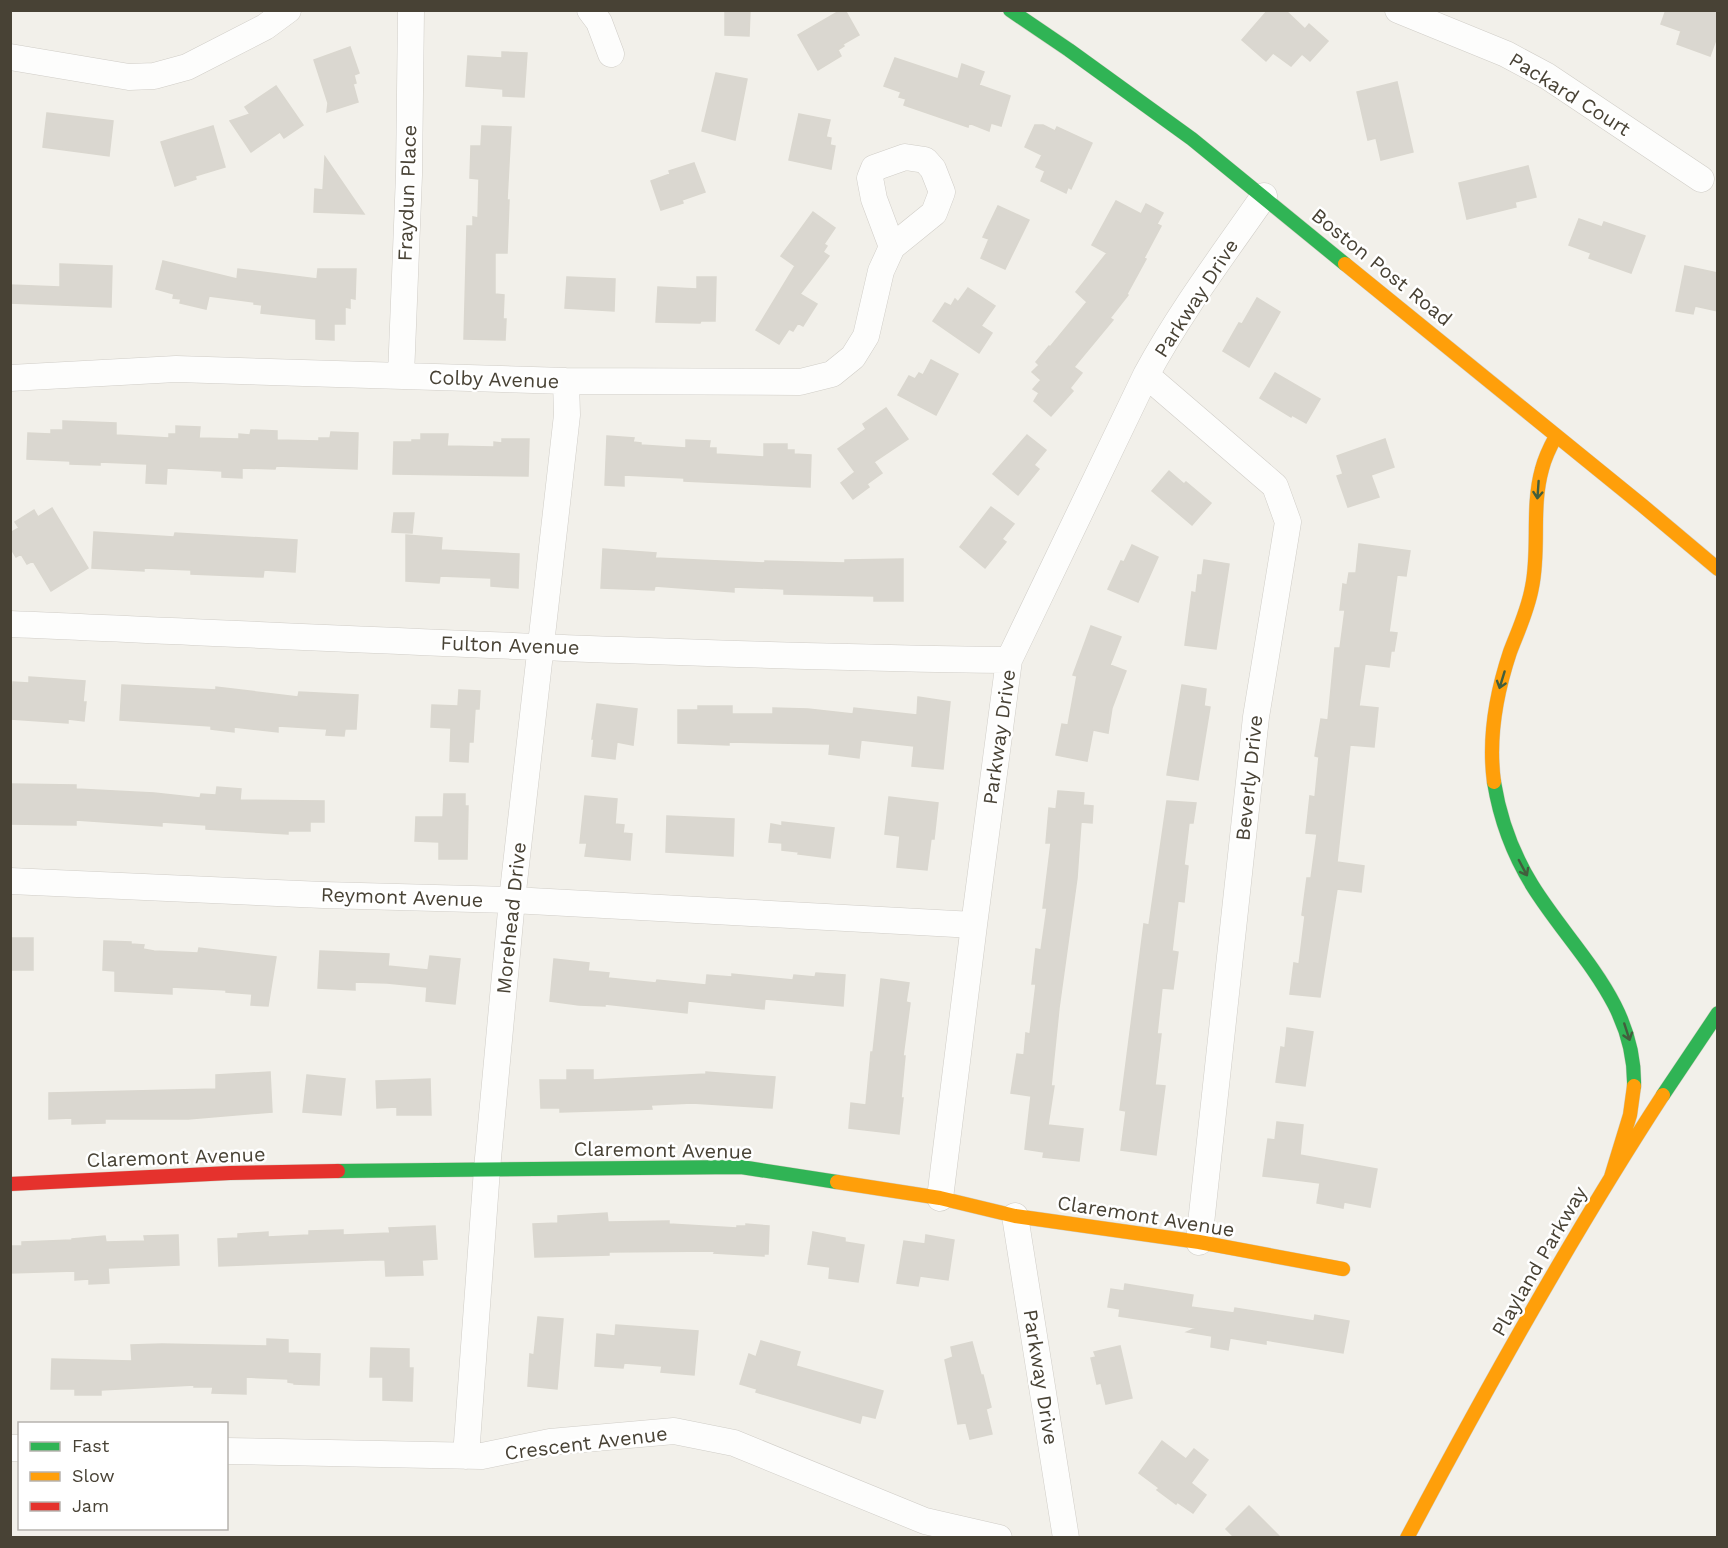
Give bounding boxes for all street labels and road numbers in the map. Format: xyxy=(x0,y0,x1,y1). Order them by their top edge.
street label: Packard Court xyxy=(1505,47,1636,141)
street label: Fraydun Place xyxy=(393,124,421,262)
street label: Boston Post Road xyxy=(1307,203,1457,331)
street label: Parkway Drive xyxy=(1149,234,1243,362)
street label: Colby Avenue xyxy=(428,365,560,393)
street label: Fulton Avenue xyxy=(440,631,580,659)
street label: Parkway Drive xyxy=(978,668,1020,806)
street label: Beverly Drive xyxy=(1230,714,1268,842)
street label: Morehead Drive xyxy=(491,841,531,995)
street label: Reymont Avenue xyxy=(320,882,484,912)
street label: Claremont Avenue xyxy=(573,1136,753,1164)
street label: Claremont Avenue xyxy=(86,1142,266,1172)
street label: Playland Parkway xyxy=(1486,1181,1592,1340)
street label: Claremont Avenue xyxy=(1056,1190,1236,1242)
street label: Parkway Drive xyxy=(1018,1308,1064,1446)
street label: Crescent Avenue xyxy=(503,1421,669,1465)

